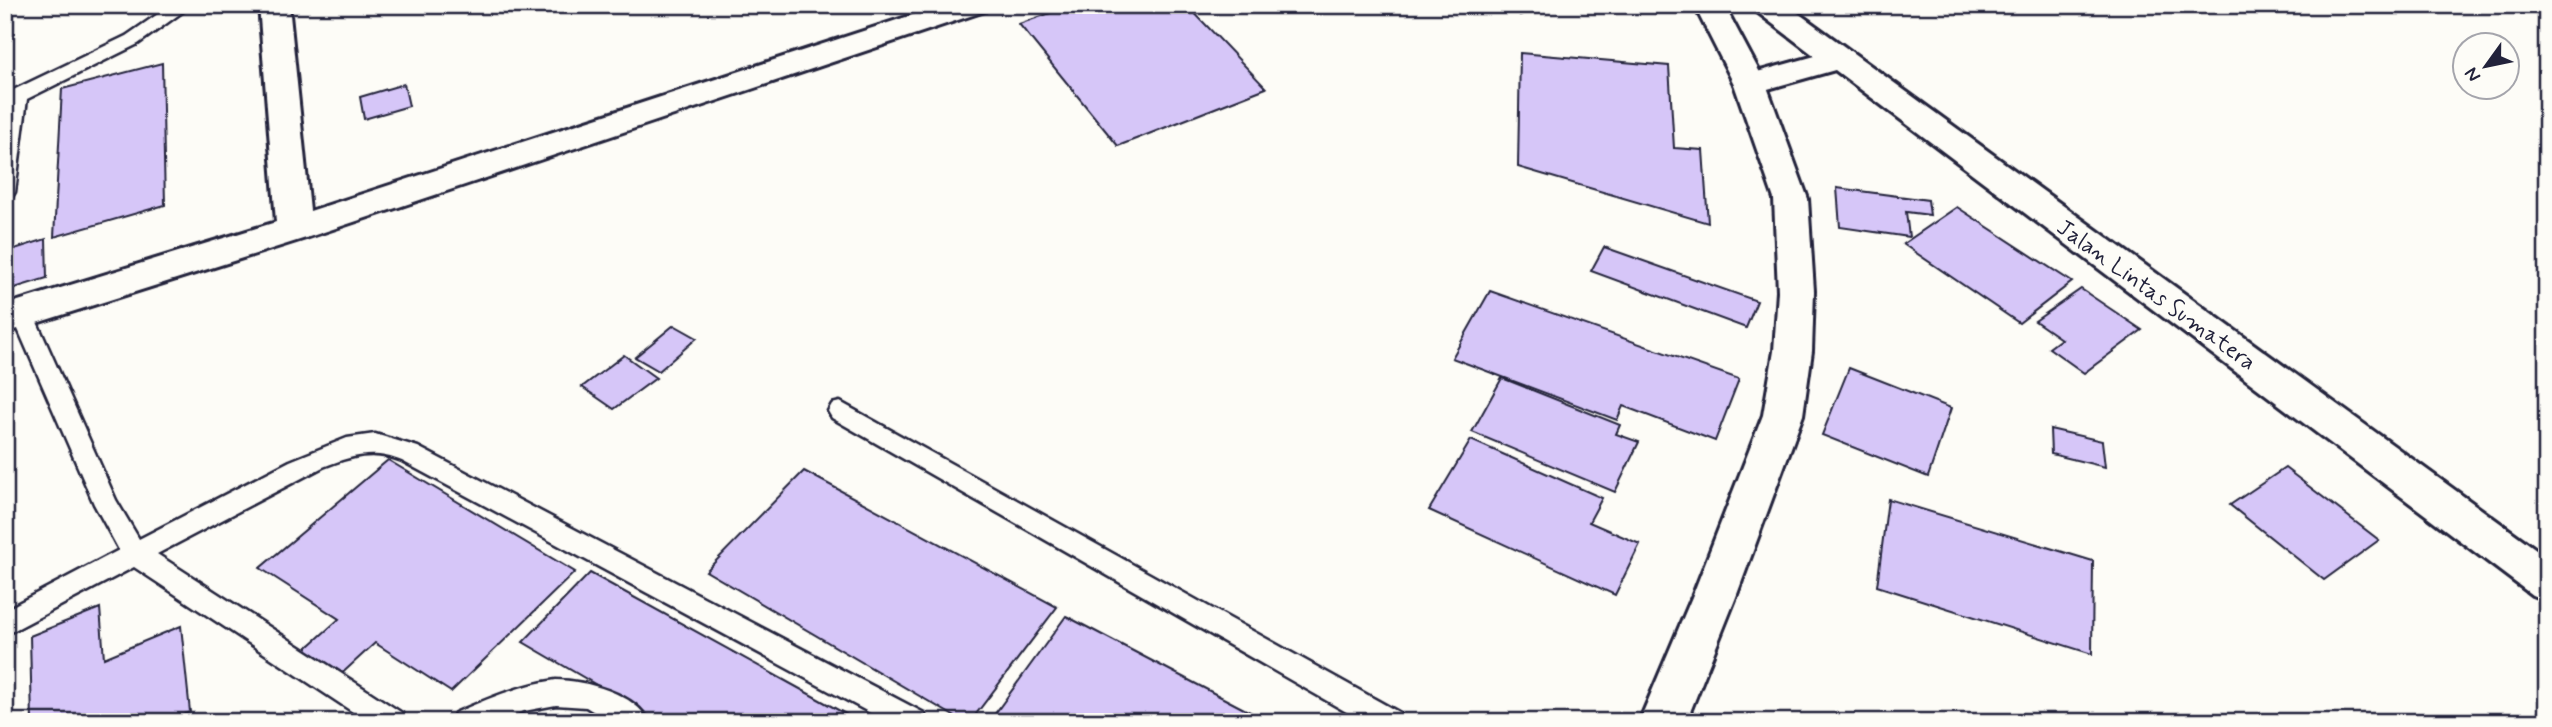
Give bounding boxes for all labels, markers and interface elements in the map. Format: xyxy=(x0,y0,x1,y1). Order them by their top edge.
north arrow xyxy=(2450,32,2520,102)
text: N xyxy=(2459,62,2487,87)
street label: Jalan Lintas Sumatera xyxy=(2050,213,2261,378)

